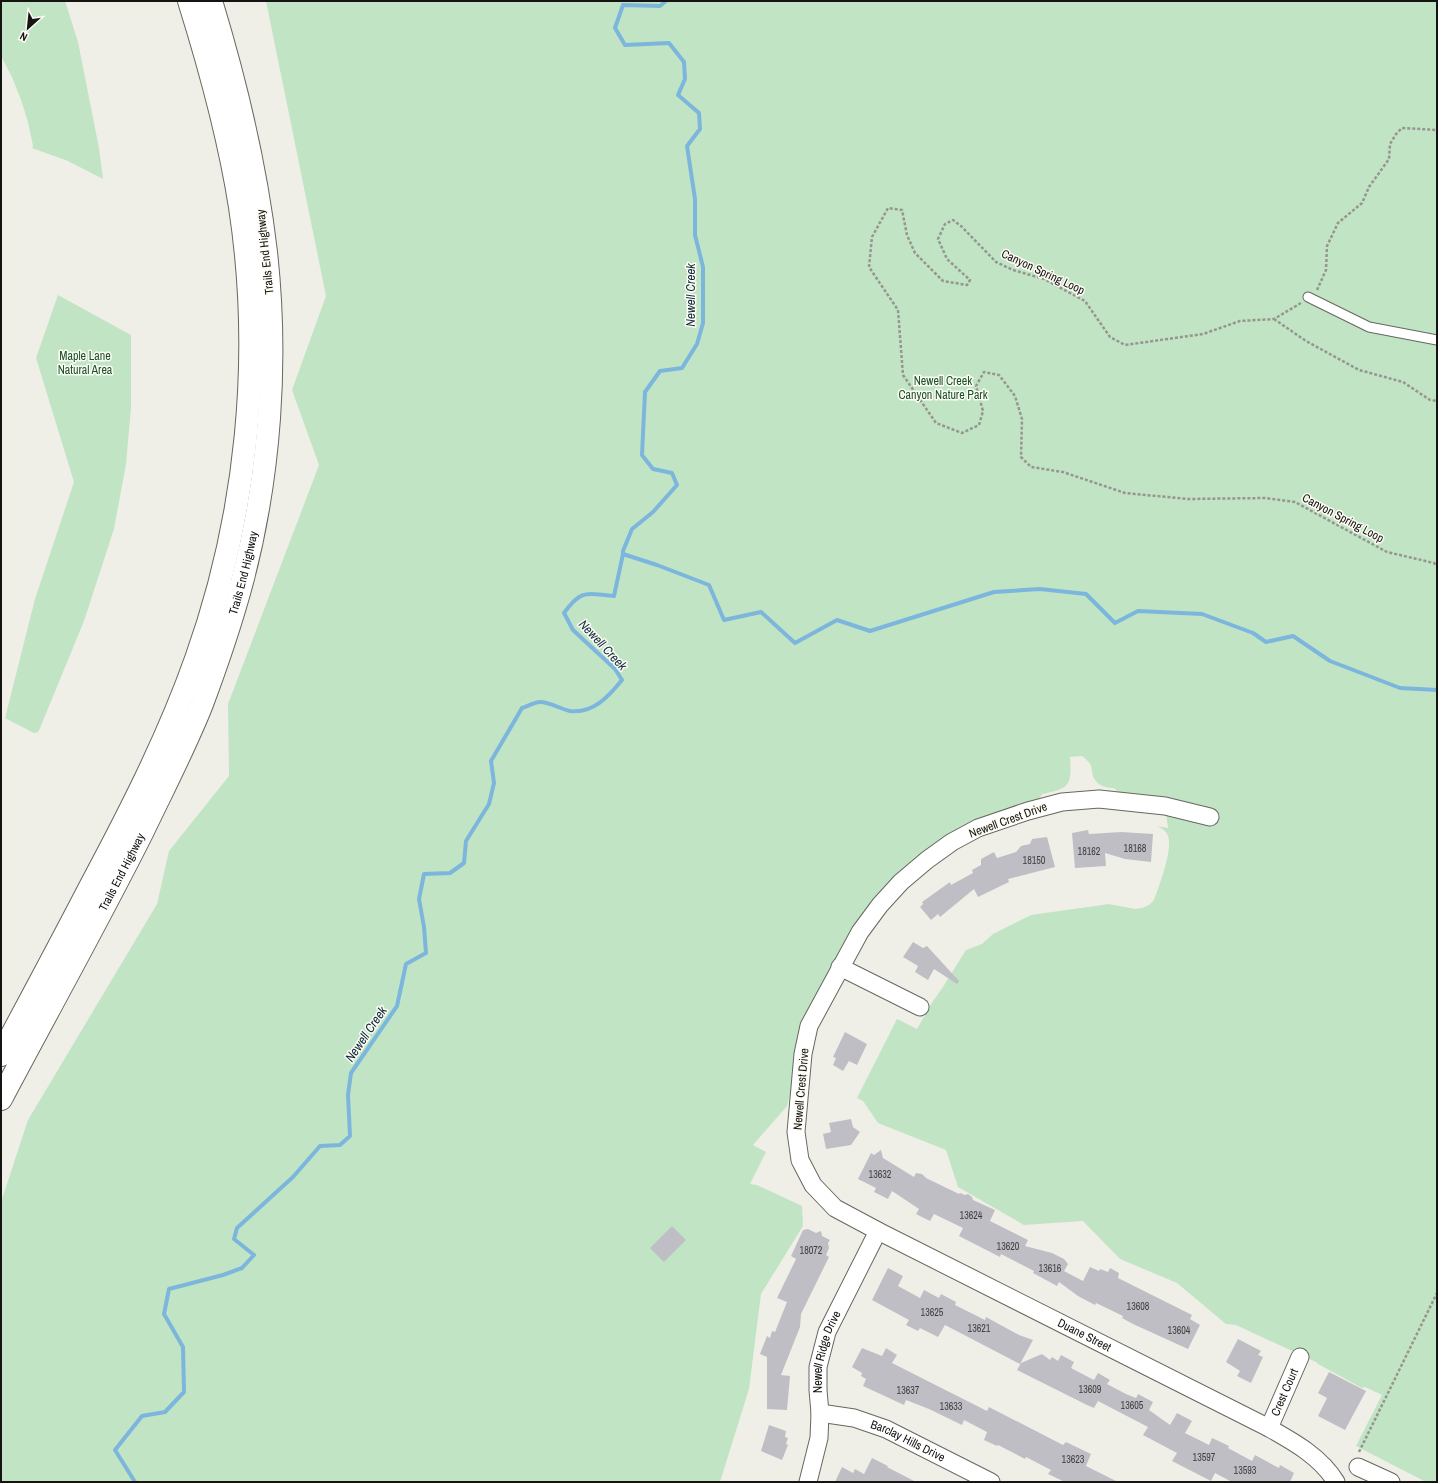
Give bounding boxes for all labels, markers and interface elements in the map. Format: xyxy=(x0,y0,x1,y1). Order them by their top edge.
north arrow xyxy=(8,8,48,48)
text: N xyxy=(17,29,30,45)
street label: Trails End Highway xyxy=(253,209,277,295)
street label: Canyon Spring Loop xyxy=(999,246,1087,298)
water label: Newell Creek xyxy=(682,263,699,327)
park label: Maple Lane Natural Area xyxy=(58,348,113,378)
park label: Newell Creek Canyon Nature Park xyxy=(898,373,988,403)
street label: Canyon Spring Loop xyxy=(1299,490,1387,546)
street label: Trails End Highway xyxy=(225,530,262,617)
water label: Newell Creek xyxy=(575,616,631,674)
street label: Newell Crest Drive xyxy=(967,798,1049,842)
street label: Trails End Highway xyxy=(95,830,149,914)
house number: 18168 xyxy=(1124,842,1147,855)
house number: 18162 xyxy=(1078,845,1101,858)
house number: 18150 xyxy=(1023,854,1046,867)
water label: Newell Creek xyxy=(341,1002,391,1065)
street label: Newell Crest Drive xyxy=(789,1047,813,1131)
house number: 13632 xyxy=(869,1168,892,1181)
house number: 13624 xyxy=(960,1209,983,1222)
house number: 13620 xyxy=(997,1240,1020,1253)
house number: 18072 xyxy=(800,1244,823,1257)
house number: 13616 xyxy=(1039,1262,1062,1275)
house number: 13608 xyxy=(1127,1300,1150,1313)
house number: 13625 xyxy=(921,1306,944,1319)
street label: Newell Ridge Drive xyxy=(810,1308,844,1393)
street label: Duane Street xyxy=(1055,1315,1114,1355)
house number: 13621 xyxy=(968,1322,991,1335)
house number: 13604 xyxy=(1168,1324,1191,1337)
street label: Crest Court xyxy=(1267,1366,1302,1419)
house number: 13609 xyxy=(1079,1383,1102,1396)
house number: 13637 xyxy=(897,1384,920,1397)
house number: 13605 xyxy=(1121,1399,1144,1412)
house number: 13633 xyxy=(940,1400,963,1413)
street label: Barclay Hills Drive xyxy=(869,1416,948,1466)
house number: 13597 xyxy=(1193,1451,1216,1464)
house number: 13623 xyxy=(1062,1453,1085,1466)
house number: 13593 xyxy=(1234,1464,1257,1477)

